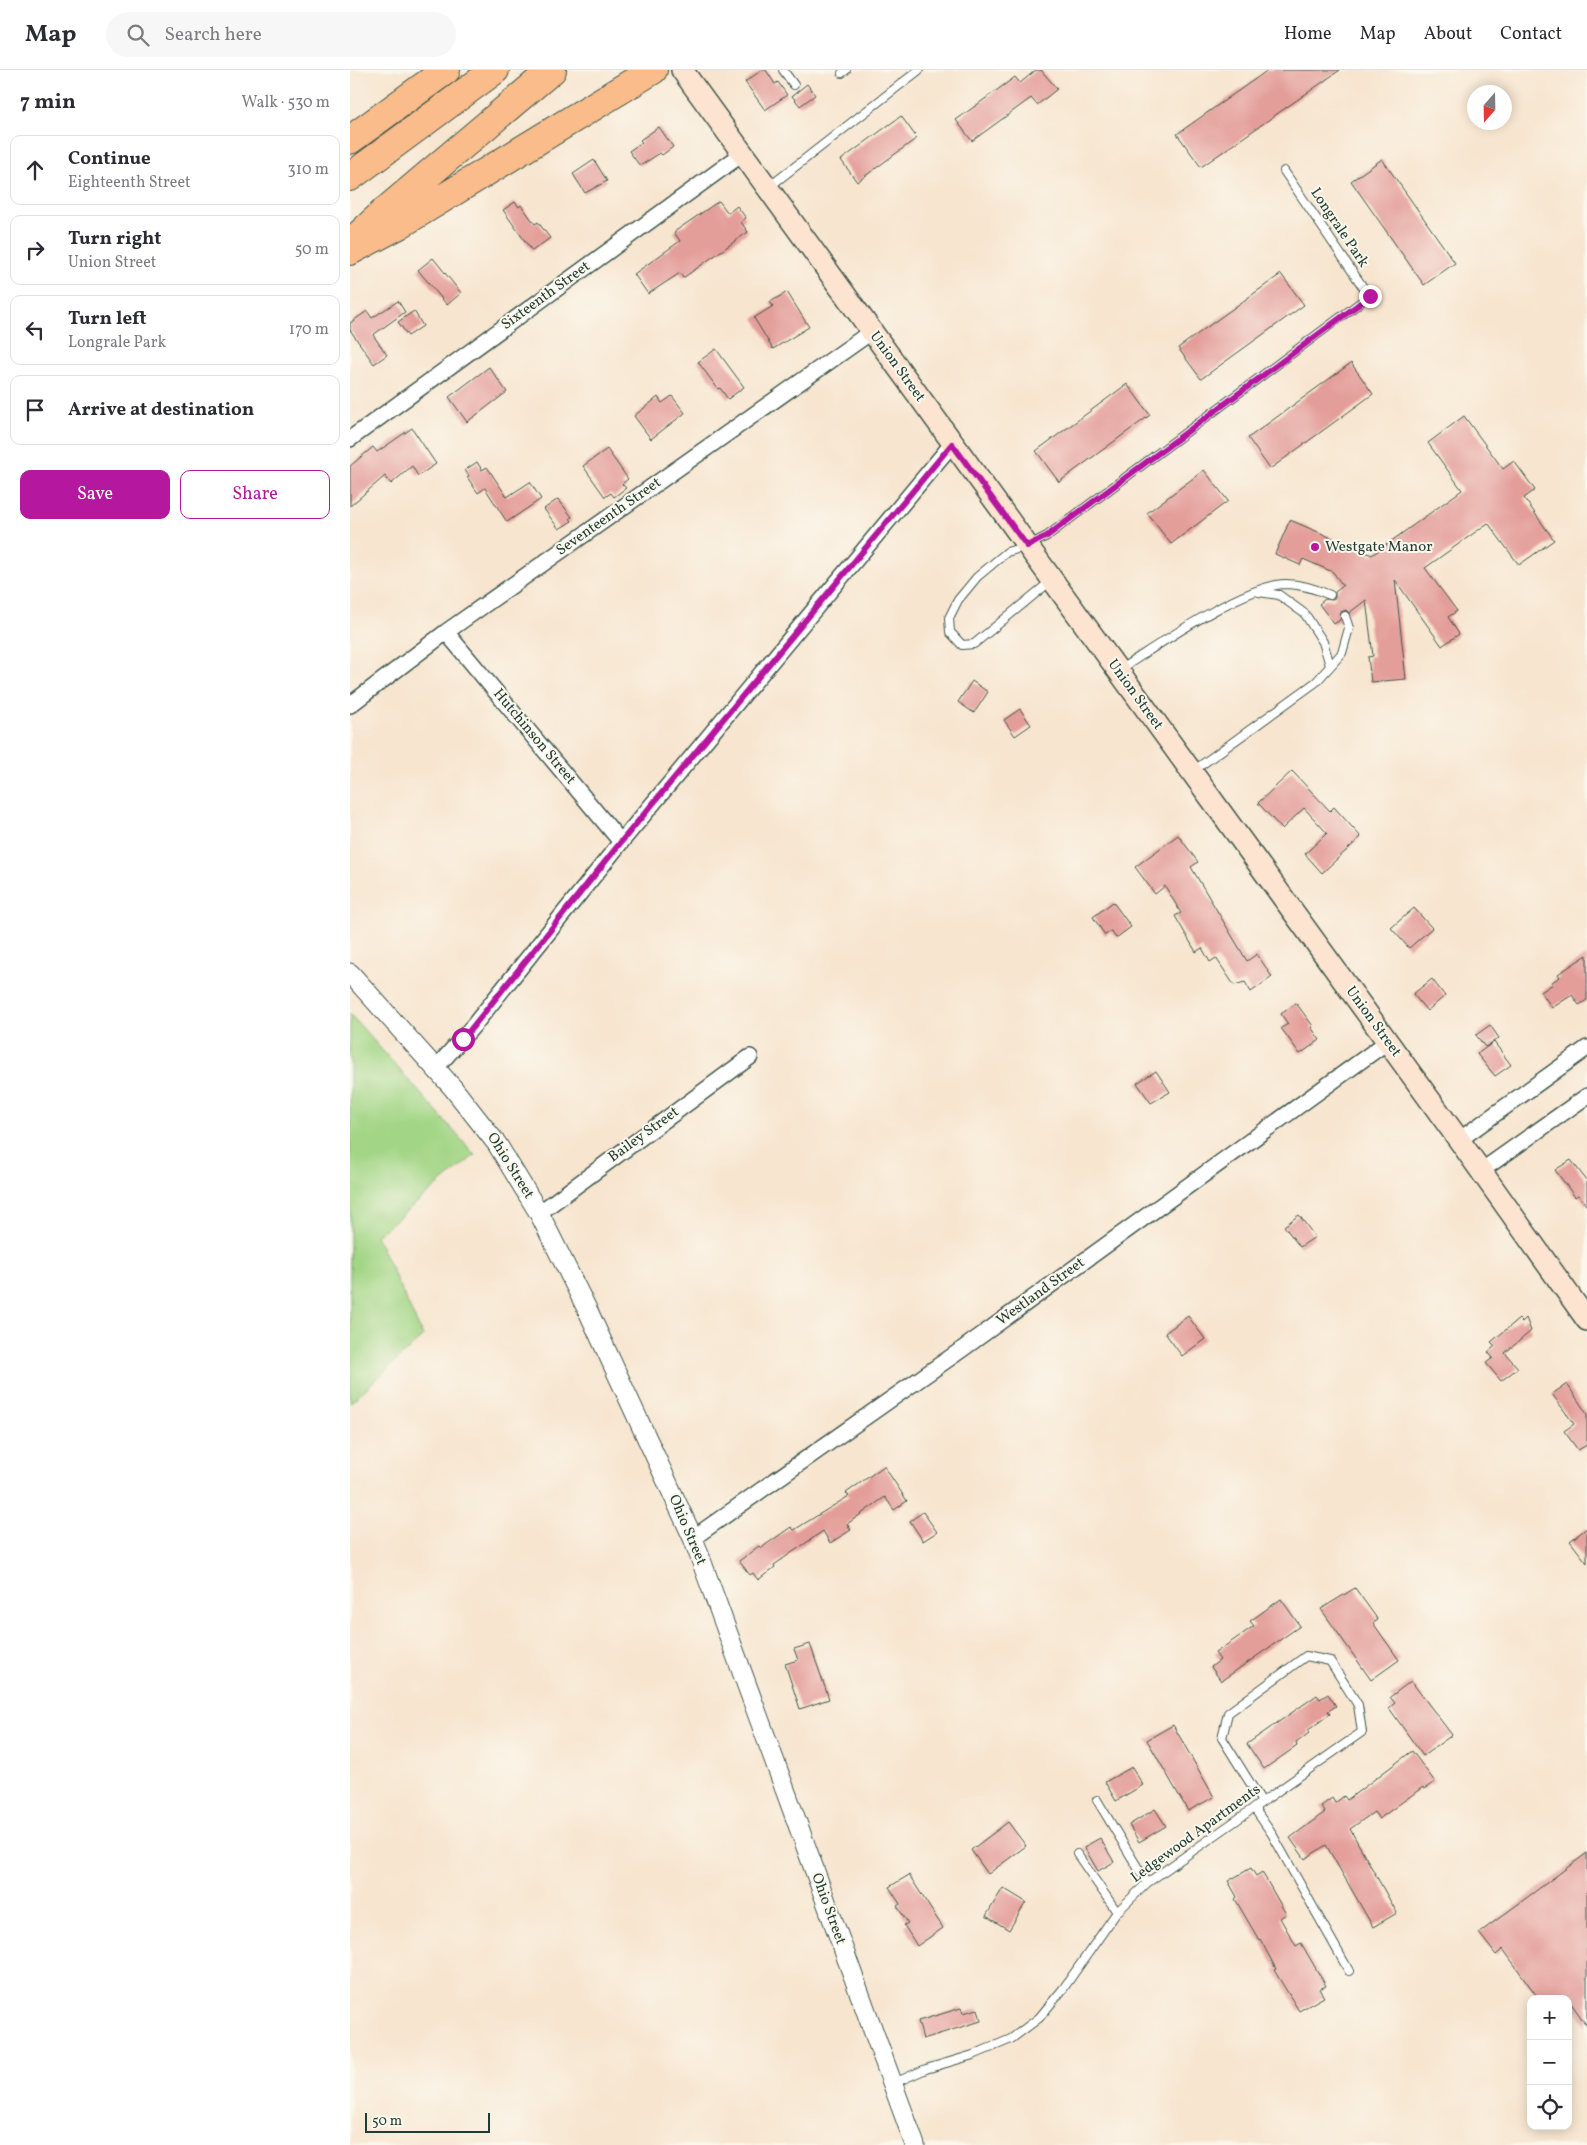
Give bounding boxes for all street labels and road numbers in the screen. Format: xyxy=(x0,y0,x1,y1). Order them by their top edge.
street label: Longrale Park xyxy=(1305,184,1373,272)
street label: Sixteenth Street xyxy=(497,257,595,335)
street label: Union Street xyxy=(864,327,930,407)
street label: Seventeenth Street xyxy=(552,473,666,561)
street label: Union Street xyxy=(1102,655,1168,735)
street label: Hutchinson Street xyxy=(488,685,580,789)
street label: Union Street xyxy=(1340,982,1406,1062)
street label: Bailey Street xyxy=(604,1102,684,1168)
street label: Ohio Street xyxy=(481,1129,539,1203)
street label: Westland Street xyxy=(993,1253,1089,1331)
street label: Ohio Street xyxy=(663,1492,711,1568)
street label: Ledgewood Apartments xyxy=(1127,1780,1265,1888)
street label: Ohio Street xyxy=(805,1870,851,1948)

